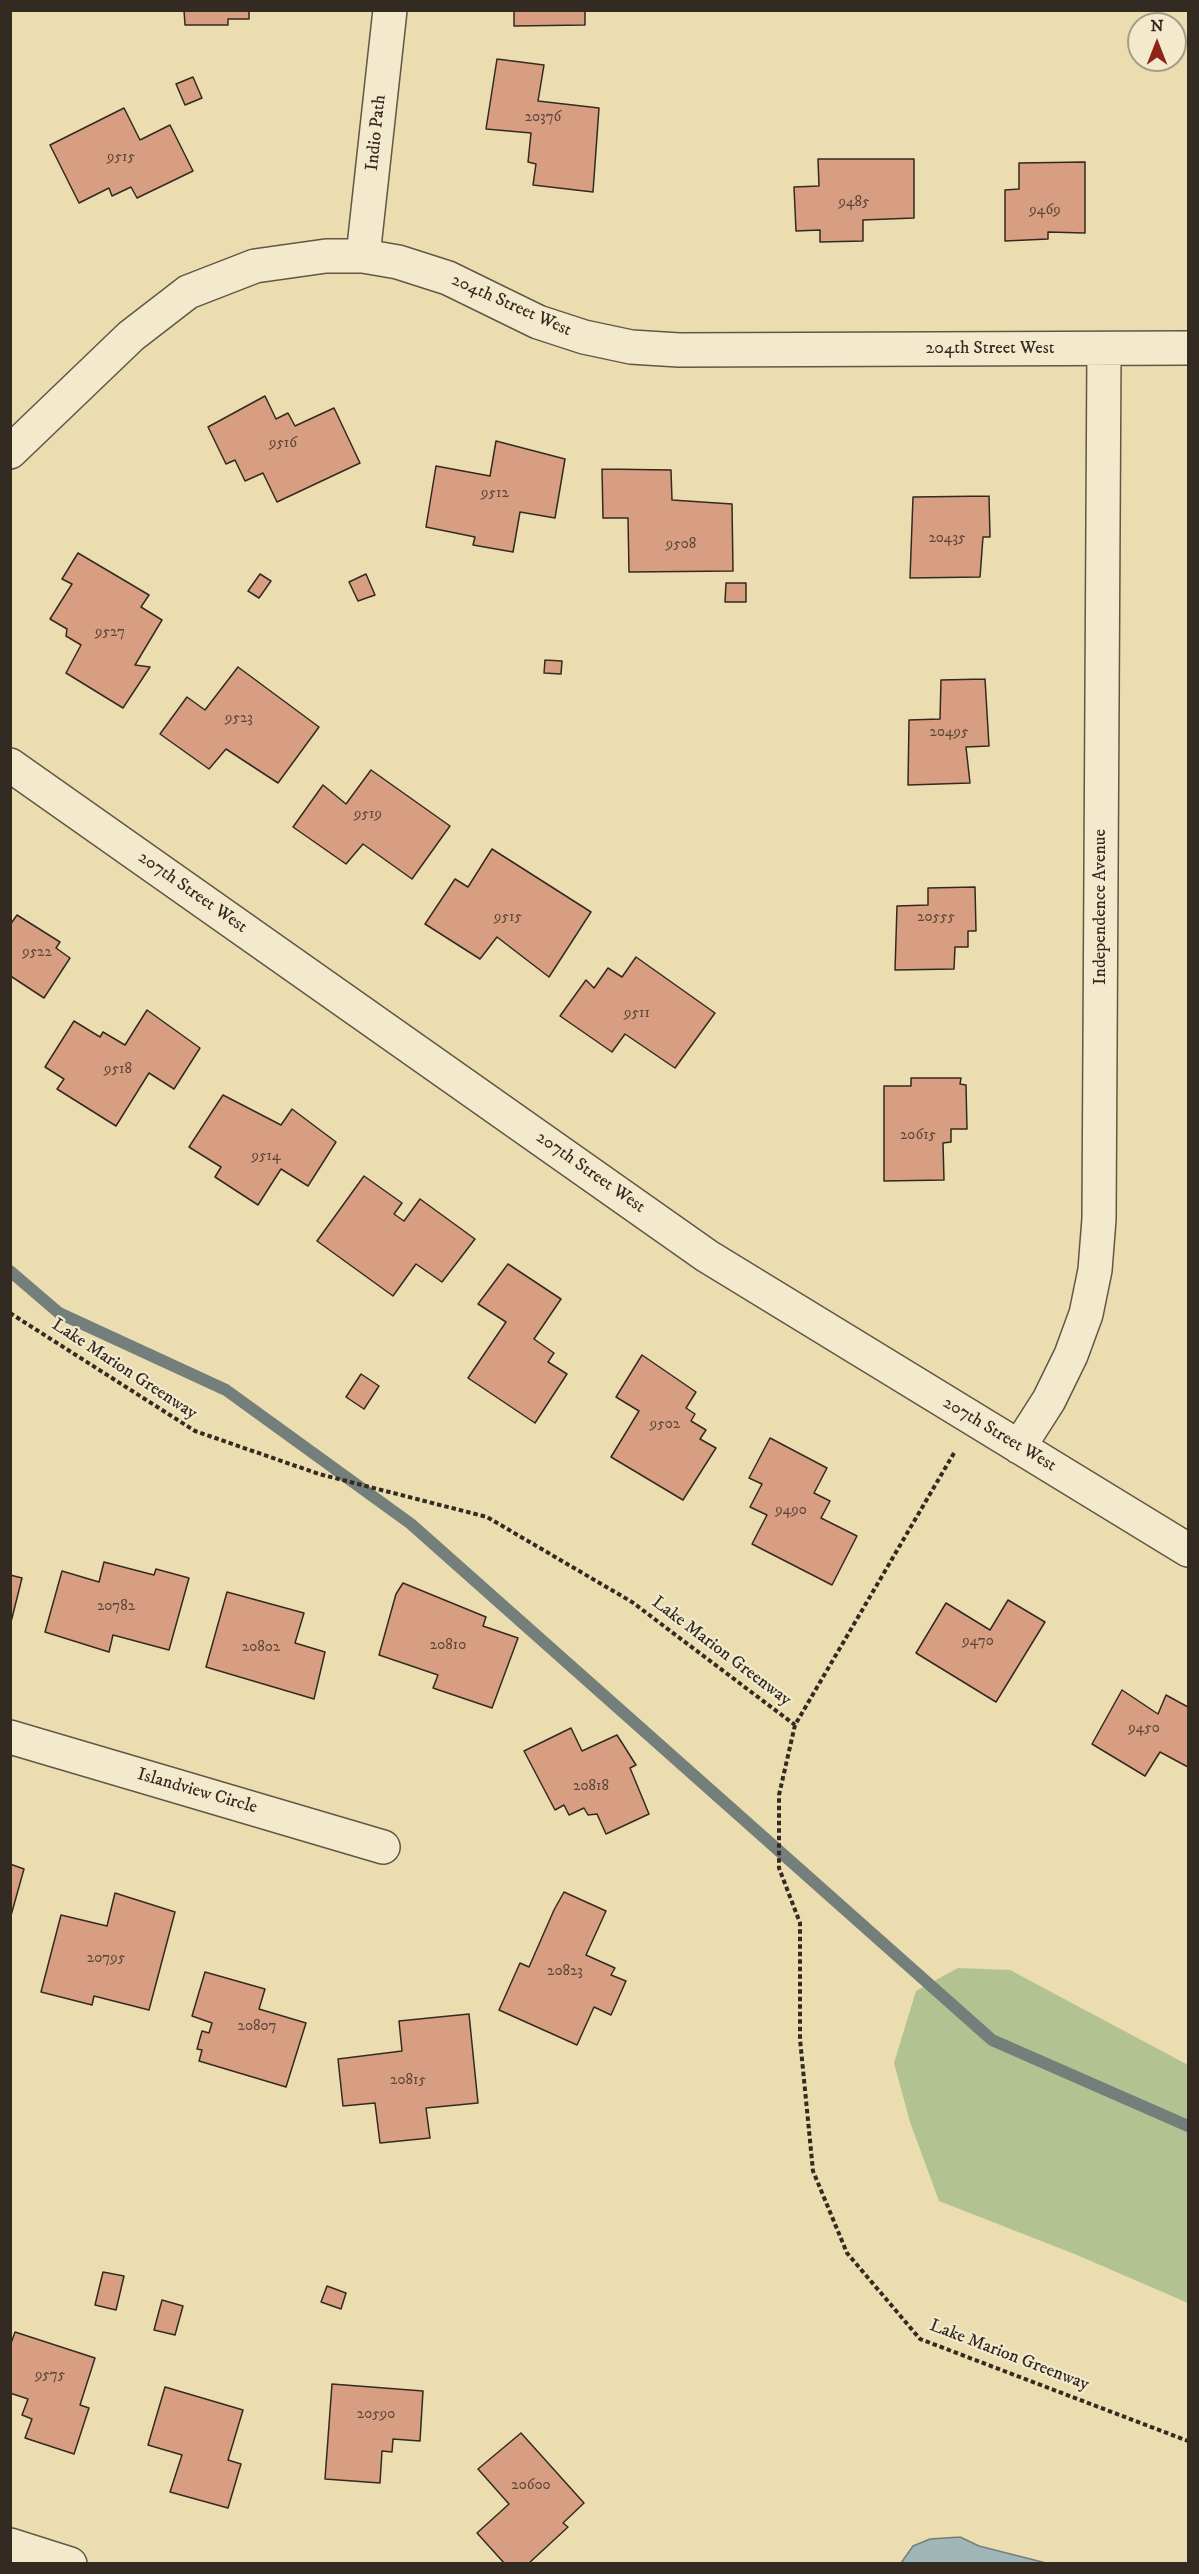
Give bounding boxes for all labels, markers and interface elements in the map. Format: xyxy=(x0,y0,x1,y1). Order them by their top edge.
north arrow xyxy=(1127,12,1187,72)
text: N xyxy=(1150,16,1164,36)
street label: Indio Path xyxy=(362,94,392,172)
house number: 20376 xyxy=(525,109,561,127)
house number: 9515 xyxy=(107,149,135,167)
house number: 9485 xyxy=(838,194,870,212)
house number: 9469 xyxy=(1029,202,1061,220)
street label: 204th Street West xyxy=(448,270,574,342)
street label: 204th Street West xyxy=(925,338,1055,360)
house number: 9516 xyxy=(269,435,297,453)
house number: 9512 xyxy=(481,485,509,503)
house number: 20435 xyxy=(928,530,966,548)
house number: 9508 xyxy=(666,536,696,554)
house number: 9527 xyxy=(95,624,125,642)
house number: 9523 xyxy=(225,710,253,728)
house number: 20495 xyxy=(930,724,968,742)
house number: 9519 xyxy=(354,806,382,824)
street label: Independence Avenue xyxy=(1090,829,1112,985)
street label: 207th Street West xyxy=(133,847,251,939)
house number: 9515 xyxy=(494,909,522,927)
house number: 20555 xyxy=(917,909,955,927)
house number: 9522 xyxy=(22,944,52,962)
house number: 9511 xyxy=(624,1005,650,1023)
house number: 9518 xyxy=(104,1061,132,1079)
street label: 207th Street West xyxy=(531,1127,649,1219)
house number: 20615 xyxy=(900,1127,936,1145)
house number: 9514 xyxy=(251,1148,281,1166)
street label: Lake Marion Greenway xyxy=(47,1315,201,1425)
street label: 207th Street West xyxy=(938,1393,1060,1477)
house number: 9502 xyxy=(650,1416,680,1434)
house number: 9490 xyxy=(775,1502,807,1520)
street label: Lake Marion Greenway xyxy=(647,1592,795,1712)
house number: 20782 xyxy=(97,1598,135,1616)
house number: 9470 xyxy=(962,1633,994,1651)
house number: 20810 xyxy=(430,1637,466,1655)
house number: 20802 xyxy=(242,1639,280,1657)
house number: 9450 xyxy=(1128,1720,1160,1738)
street label: Islandview Circle xyxy=(135,1765,259,1819)
house number: 20818 xyxy=(573,1778,609,1796)
house number: 20795 xyxy=(87,1950,125,1968)
house number: 20823 xyxy=(547,1963,583,1981)
house number: 20807 xyxy=(238,2018,276,2036)
house number: 20815 xyxy=(390,2072,426,2090)
street label: Lake Marion Greenway xyxy=(926,2316,1092,2396)
house number: 9575 xyxy=(35,2367,65,2385)
house number: 20590 xyxy=(357,2406,395,2424)
house number: 20600 xyxy=(511,2477,551,2495)

